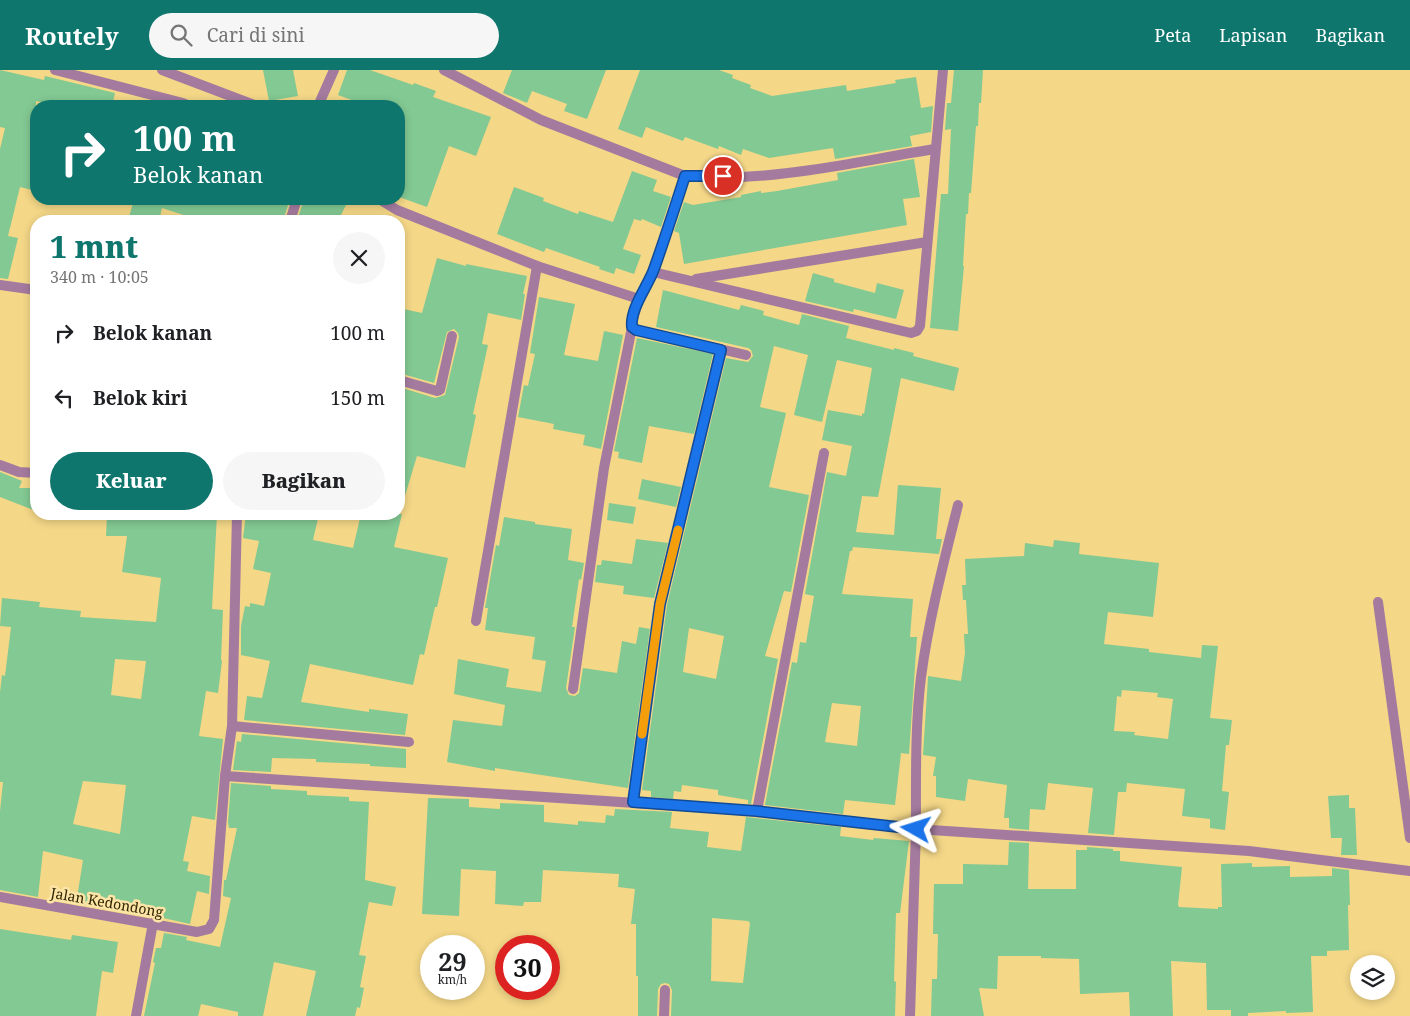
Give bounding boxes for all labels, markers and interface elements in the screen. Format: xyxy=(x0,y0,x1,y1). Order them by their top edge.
search box xyxy=(149,13,499,58)
text: Routely xyxy=(25,19,119,52)
icon: search xyxy=(167,21,195,49)
text: Cari di sini xyxy=(207,22,305,48)
text: Peta xyxy=(1154,23,1191,47)
text: Lapisan xyxy=(1219,23,1287,47)
text: Bagikan xyxy=(1315,23,1385,47)
text: 100 m xyxy=(133,114,236,161)
icon: right xyxy=(50,120,115,185)
pin xyxy=(702,155,744,197)
text: Belok kanan xyxy=(133,159,263,189)
icon: arrive xyxy=(709,162,737,190)
text: 1 mnt xyxy=(50,226,138,267)
button: close xyxy=(333,232,385,284)
text: 340 m · 10:05 xyxy=(50,266,149,288)
icon: right xyxy=(50,319,78,347)
text: Belok kanan xyxy=(93,320,212,346)
text: 100 m xyxy=(330,320,385,346)
icon: left xyxy=(50,384,78,412)
text: Belok kiri xyxy=(93,385,187,411)
text: 150 m xyxy=(330,385,385,411)
button: Keluar xyxy=(50,452,213,510)
button: Bagikan xyxy=(223,452,385,510)
position arrow xyxy=(889,802,941,854)
street label: Jalan Kedondong xyxy=(48,883,165,921)
speed limit sign: 30 xyxy=(495,935,560,1000)
text: 29 xyxy=(438,944,467,978)
map controls xyxy=(1350,955,1395,1000)
button: layers xyxy=(1350,955,1395,1000)
text: km/h xyxy=(438,971,467,988)

